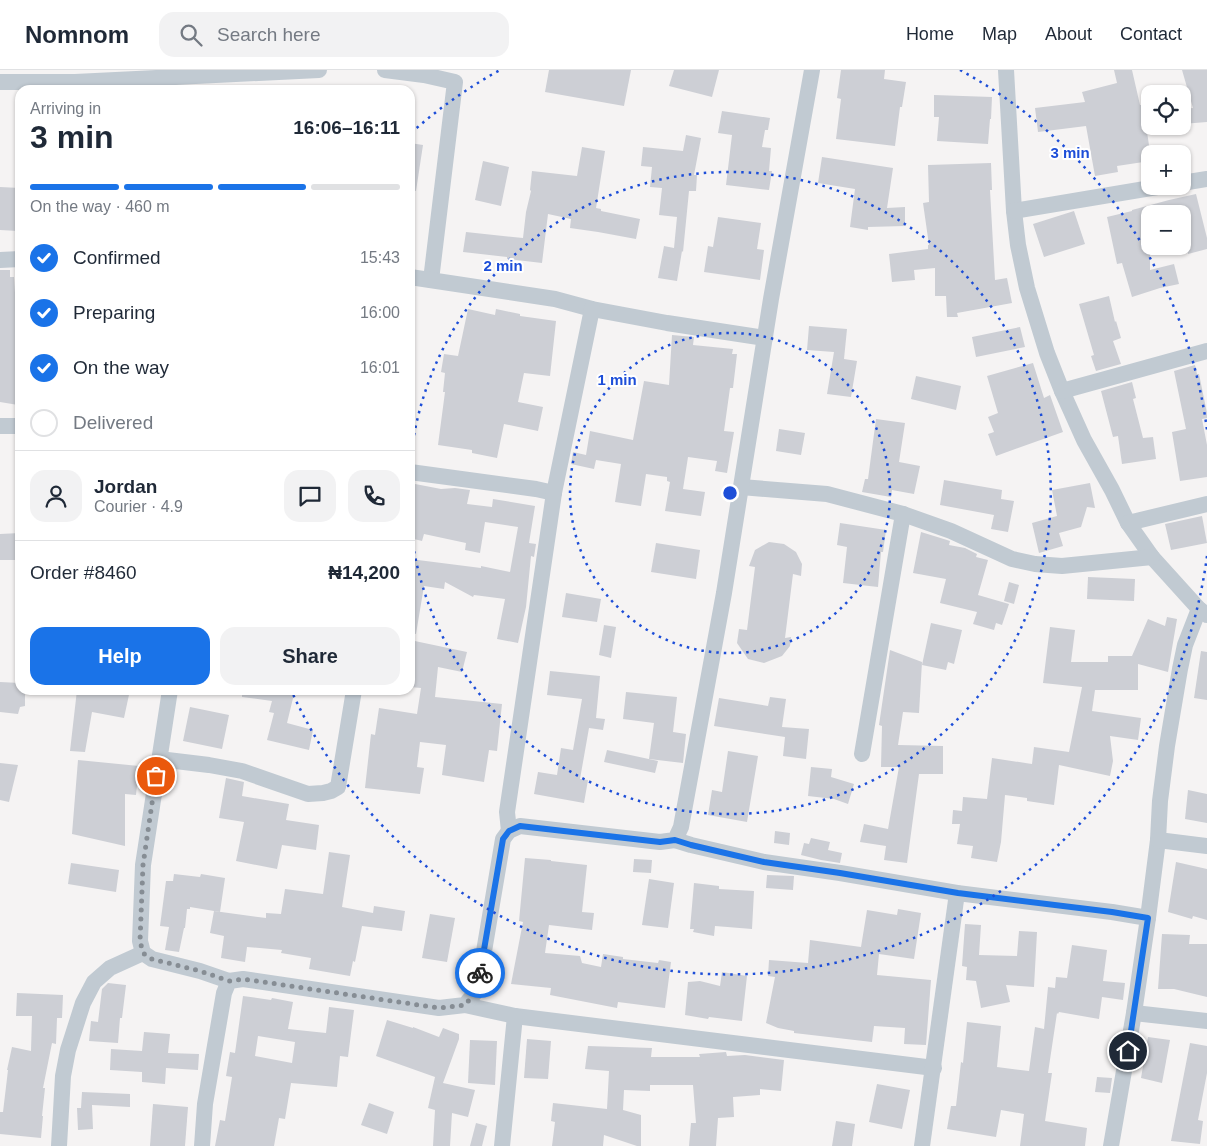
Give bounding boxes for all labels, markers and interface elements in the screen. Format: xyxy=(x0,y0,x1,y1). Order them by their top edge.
search box xyxy=(159,12,509,57)
text: Nomnom xyxy=(25,21,129,48)
icon: search xyxy=(177,21,205,49)
text: Search here xyxy=(217,24,321,45)
text: Home xyxy=(906,24,954,44)
text: Map xyxy=(982,24,1017,44)
text: About xyxy=(1045,24,1092,44)
text: Contact xyxy=(1120,24,1182,44)
map controls xyxy=(1141,85,1191,255)
button: locate xyxy=(1141,85,1191,135)
text: Arriving in xyxy=(30,100,101,117)
text: 16:06–16:11 xyxy=(293,117,400,138)
text: 3 min xyxy=(30,119,114,155)
text: 3 min xyxy=(1050,144,1090,161)
button: + xyxy=(1141,145,1191,195)
text: On the way · 460 m xyxy=(30,198,170,215)
button: − xyxy=(1141,205,1191,255)
icon: check xyxy=(30,244,58,272)
text: Confirmed xyxy=(73,247,161,268)
text: 15:43 xyxy=(360,249,400,266)
text: 2 min xyxy=(483,257,523,274)
icon: check xyxy=(30,299,58,327)
text: Preparing xyxy=(73,302,155,323)
text: 16:00 xyxy=(360,304,400,321)
icon: check xyxy=(30,354,58,382)
text: On the way xyxy=(73,357,169,378)
text: 16:01 xyxy=(360,359,400,376)
text: 1 min xyxy=(597,371,637,388)
text: Delivered xyxy=(73,412,153,433)
button: person xyxy=(30,470,82,522)
button: chat xyxy=(284,470,336,522)
button: phone xyxy=(348,470,400,522)
text: Jordan xyxy=(94,476,157,497)
centre of rings xyxy=(721,484,739,502)
text: Courier · 4.9 xyxy=(94,498,183,515)
text: Order #8460 xyxy=(30,562,137,583)
text: ₦14,200 xyxy=(328,562,400,583)
button: Help xyxy=(30,627,210,685)
button: Share xyxy=(220,627,400,685)
pin xyxy=(135,755,177,797)
icon: bag xyxy=(142,762,170,790)
courier xyxy=(455,948,505,998)
icon: bike xyxy=(466,959,494,987)
pin xyxy=(1107,1030,1149,1072)
icon: home xyxy=(1114,1037,1142,1065)

